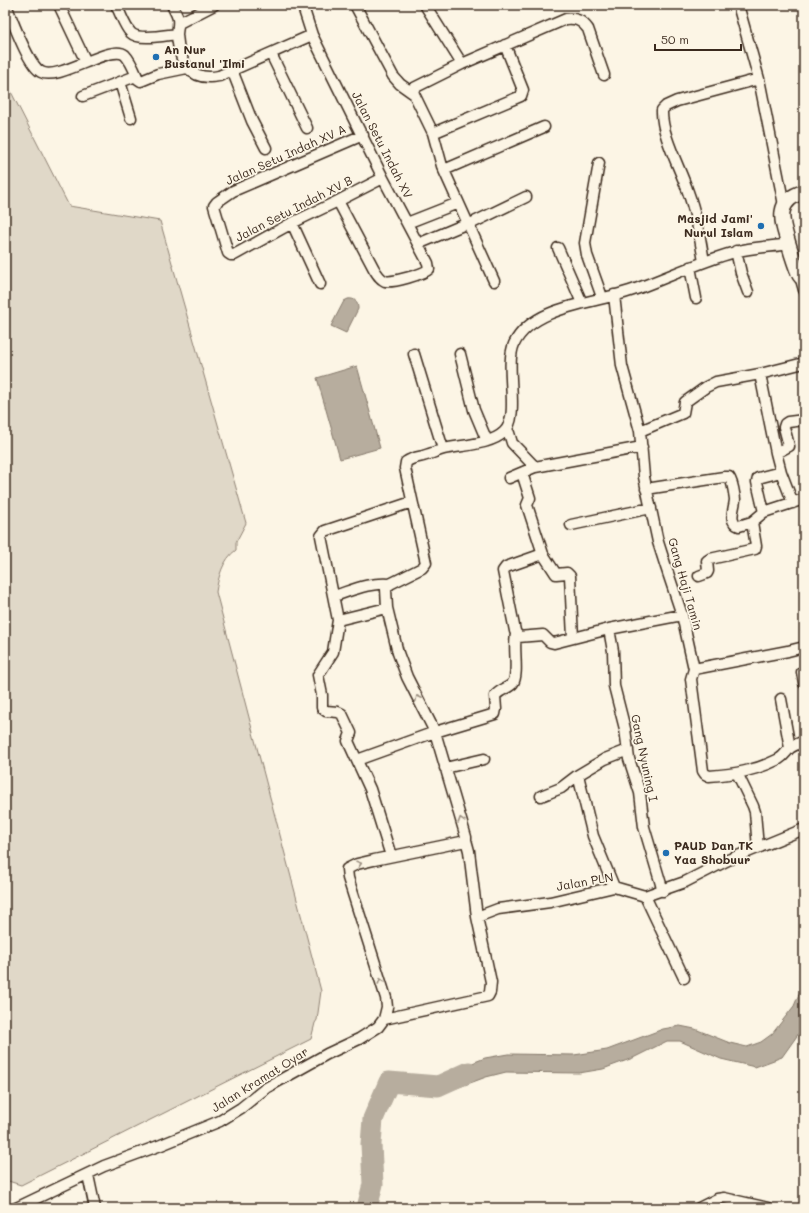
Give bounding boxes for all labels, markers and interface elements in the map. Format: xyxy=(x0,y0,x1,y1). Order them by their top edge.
scale bar xyxy=(655,26,741,52)
text: 50 m xyxy=(661,31,689,47)
place label: An Nur Bustanul 'Ilmi xyxy=(164,41,245,71)
marker: An Nur Bustanul 'Ilmi xyxy=(151,52,161,62)
street label: Jalan Setu Indah XV xyxy=(349,88,417,201)
street label: Jalan Setu Indah XV A xyxy=(223,120,348,188)
street label: Jalan Setu Indah XV B xyxy=(232,172,355,245)
place label: Masjid Jami' Nurul Islam xyxy=(677,210,753,240)
marker: Masjid Jami' Nurul Islam xyxy=(756,221,766,231)
street label: Gang Haji Tamin xyxy=(665,536,707,632)
one-way arrow xyxy=(415,695,423,702)
street label: Gang Nyuning I xyxy=(628,713,662,803)
one-way arrow xyxy=(457,817,466,824)
place label: PAUD Dan TK Yaa Shobuur xyxy=(674,837,753,867)
marker: PAUD Dan TK Yaa Shobuur xyxy=(661,848,671,858)
one-way arrow xyxy=(355,860,362,869)
street label: Jalan PLN xyxy=(555,868,615,894)
one-way arrow xyxy=(377,978,386,985)
street label: Jalan Kramat Oyar xyxy=(208,1043,311,1115)

